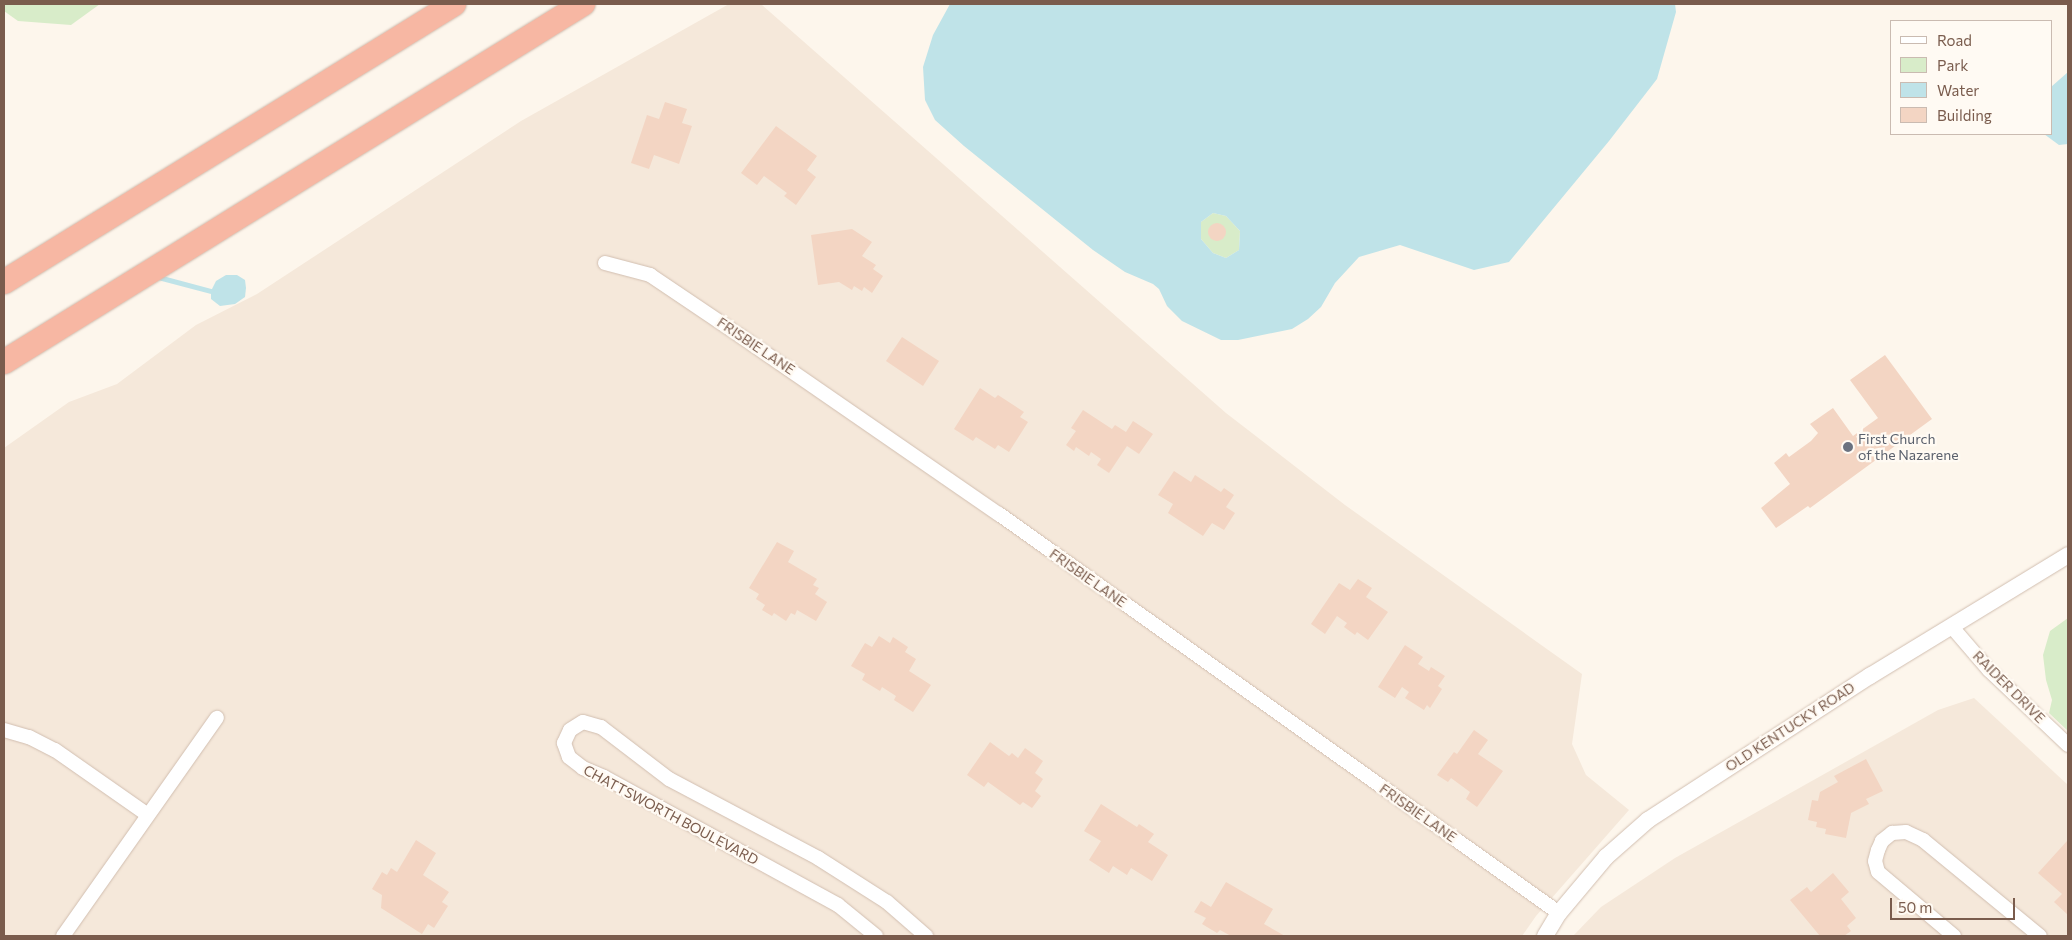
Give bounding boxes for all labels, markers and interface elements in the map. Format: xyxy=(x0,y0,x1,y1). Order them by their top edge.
legend xyxy=(1890,20,2052,135)
text: Road xyxy=(1937,31,1972,49)
text: Park xyxy=(1937,56,1968,74)
text: Water xyxy=(1937,81,1979,99)
text: Building xyxy=(1937,106,1992,124)
street label: FRISBIE LANE xyxy=(714,314,798,378)
place label: First Church of the Nazarene xyxy=(1858,431,1959,464)
marker: First Church of the Nazarene xyxy=(1842,441,1854,453)
street label: FRISBIE LANE xyxy=(1046,545,1130,611)
street label: RAIDER DRIVE xyxy=(1969,647,2049,727)
street label: OLD KENTUCKY ROAD xyxy=(1722,679,1858,775)
street label: CHATTSWORTH BOULEVARD xyxy=(581,762,761,868)
street label: FRISBIE LANE xyxy=(1376,780,1460,846)
scale bar xyxy=(1892,888,2017,920)
text: 50 m xyxy=(1898,898,1932,916)

